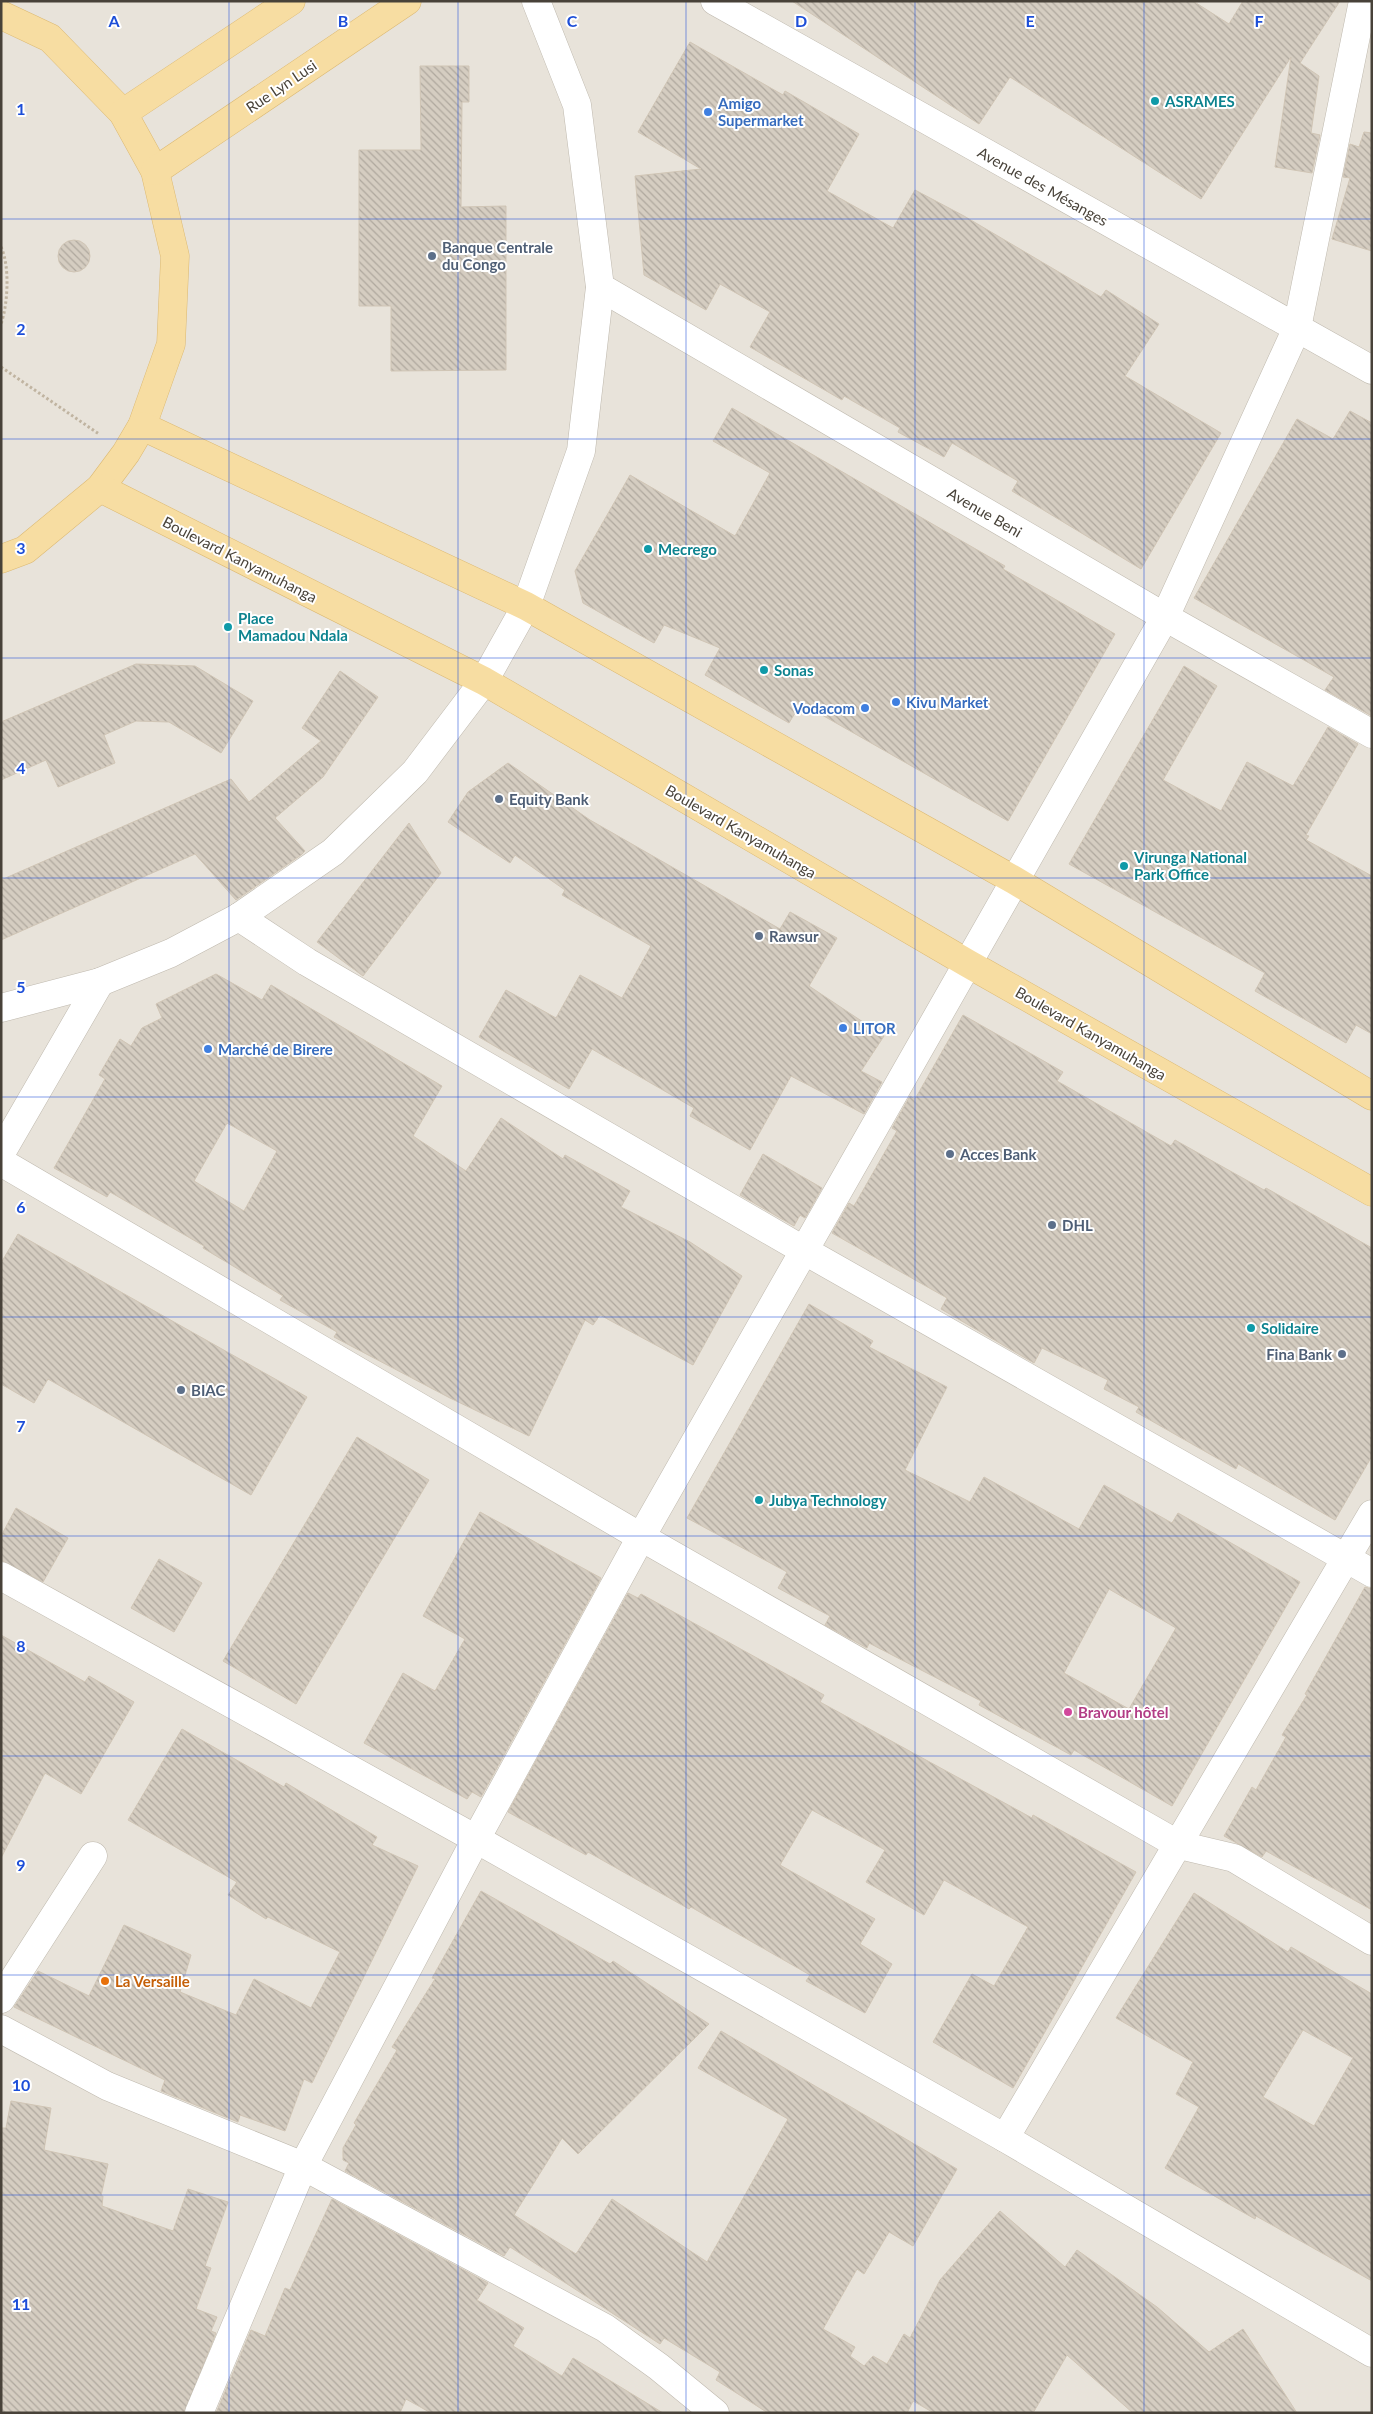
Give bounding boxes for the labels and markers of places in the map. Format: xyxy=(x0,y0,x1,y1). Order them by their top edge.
place label: ASRAMES xyxy=(1164,92,1235,110)
place label: Amigo Supermarket xyxy=(717,94,804,129)
marker: ASRAMES xyxy=(1149,95,1161,107)
marker: Amigo Supermarket xyxy=(702,106,714,118)
place label: Banque Centrale du Congo xyxy=(442,238,553,273)
marker: Banque Centrale du Congo xyxy=(426,250,438,262)
place label: Mecrego xyxy=(658,540,717,558)
marker: Mecrego xyxy=(642,543,654,555)
place label: Place Mamadou Ndala xyxy=(238,609,348,644)
marker: Place Mamadou Ndala xyxy=(222,621,234,633)
place label: Sonas xyxy=(774,661,814,679)
marker: Sonas xyxy=(758,664,770,676)
place label: Kivu Market xyxy=(906,693,989,711)
marker: Kivu Market xyxy=(890,696,902,708)
place label: Vodacom xyxy=(792,699,855,717)
marker: Vodacom xyxy=(859,702,871,714)
place label: Equity Bank xyxy=(509,790,590,808)
marker: Equity Bank xyxy=(493,793,505,805)
place label: Virunga National Park Office xyxy=(1133,848,1247,883)
marker: Virunga National Park Office xyxy=(1118,860,1130,872)
place label: Rawsur xyxy=(769,927,819,945)
marker: Rawsur xyxy=(753,930,765,942)
place label: LITOR xyxy=(853,1019,896,1037)
marker: LITOR xyxy=(837,1022,849,1034)
place label: Marché de Birere xyxy=(218,1040,333,1058)
marker: Marché de Birere xyxy=(202,1043,214,1055)
place label: Acces Bank xyxy=(959,1145,1037,1163)
marker: Acces Bank xyxy=(944,1148,956,1160)
place label: DHL xyxy=(1062,1216,1093,1234)
marker: DHL xyxy=(1046,1219,1058,1231)
place label: Solidaire xyxy=(1261,1319,1319,1337)
marker: Solidaire xyxy=(1245,1322,1257,1334)
place label: Fina Bank xyxy=(1266,1345,1333,1363)
marker: Fina Bank xyxy=(1336,1348,1348,1360)
place label: BIAC xyxy=(191,1381,225,1399)
marker: BIAC xyxy=(175,1384,187,1396)
place label: Jubya Technology xyxy=(769,1491,887,1509)
marker: Jubya Technology xyxy=(753,1494,765,1506)
place label: Bravour hôtel xyxy=(1078,1703,1169,1721)
marker: Bravour hôtel xyxy=(1062,1706,1074,1718)
place label: La Versaille xyxy=(115,1972,190,1990)
marker: La Versaille xyxy=(99,1975,111,1987)

